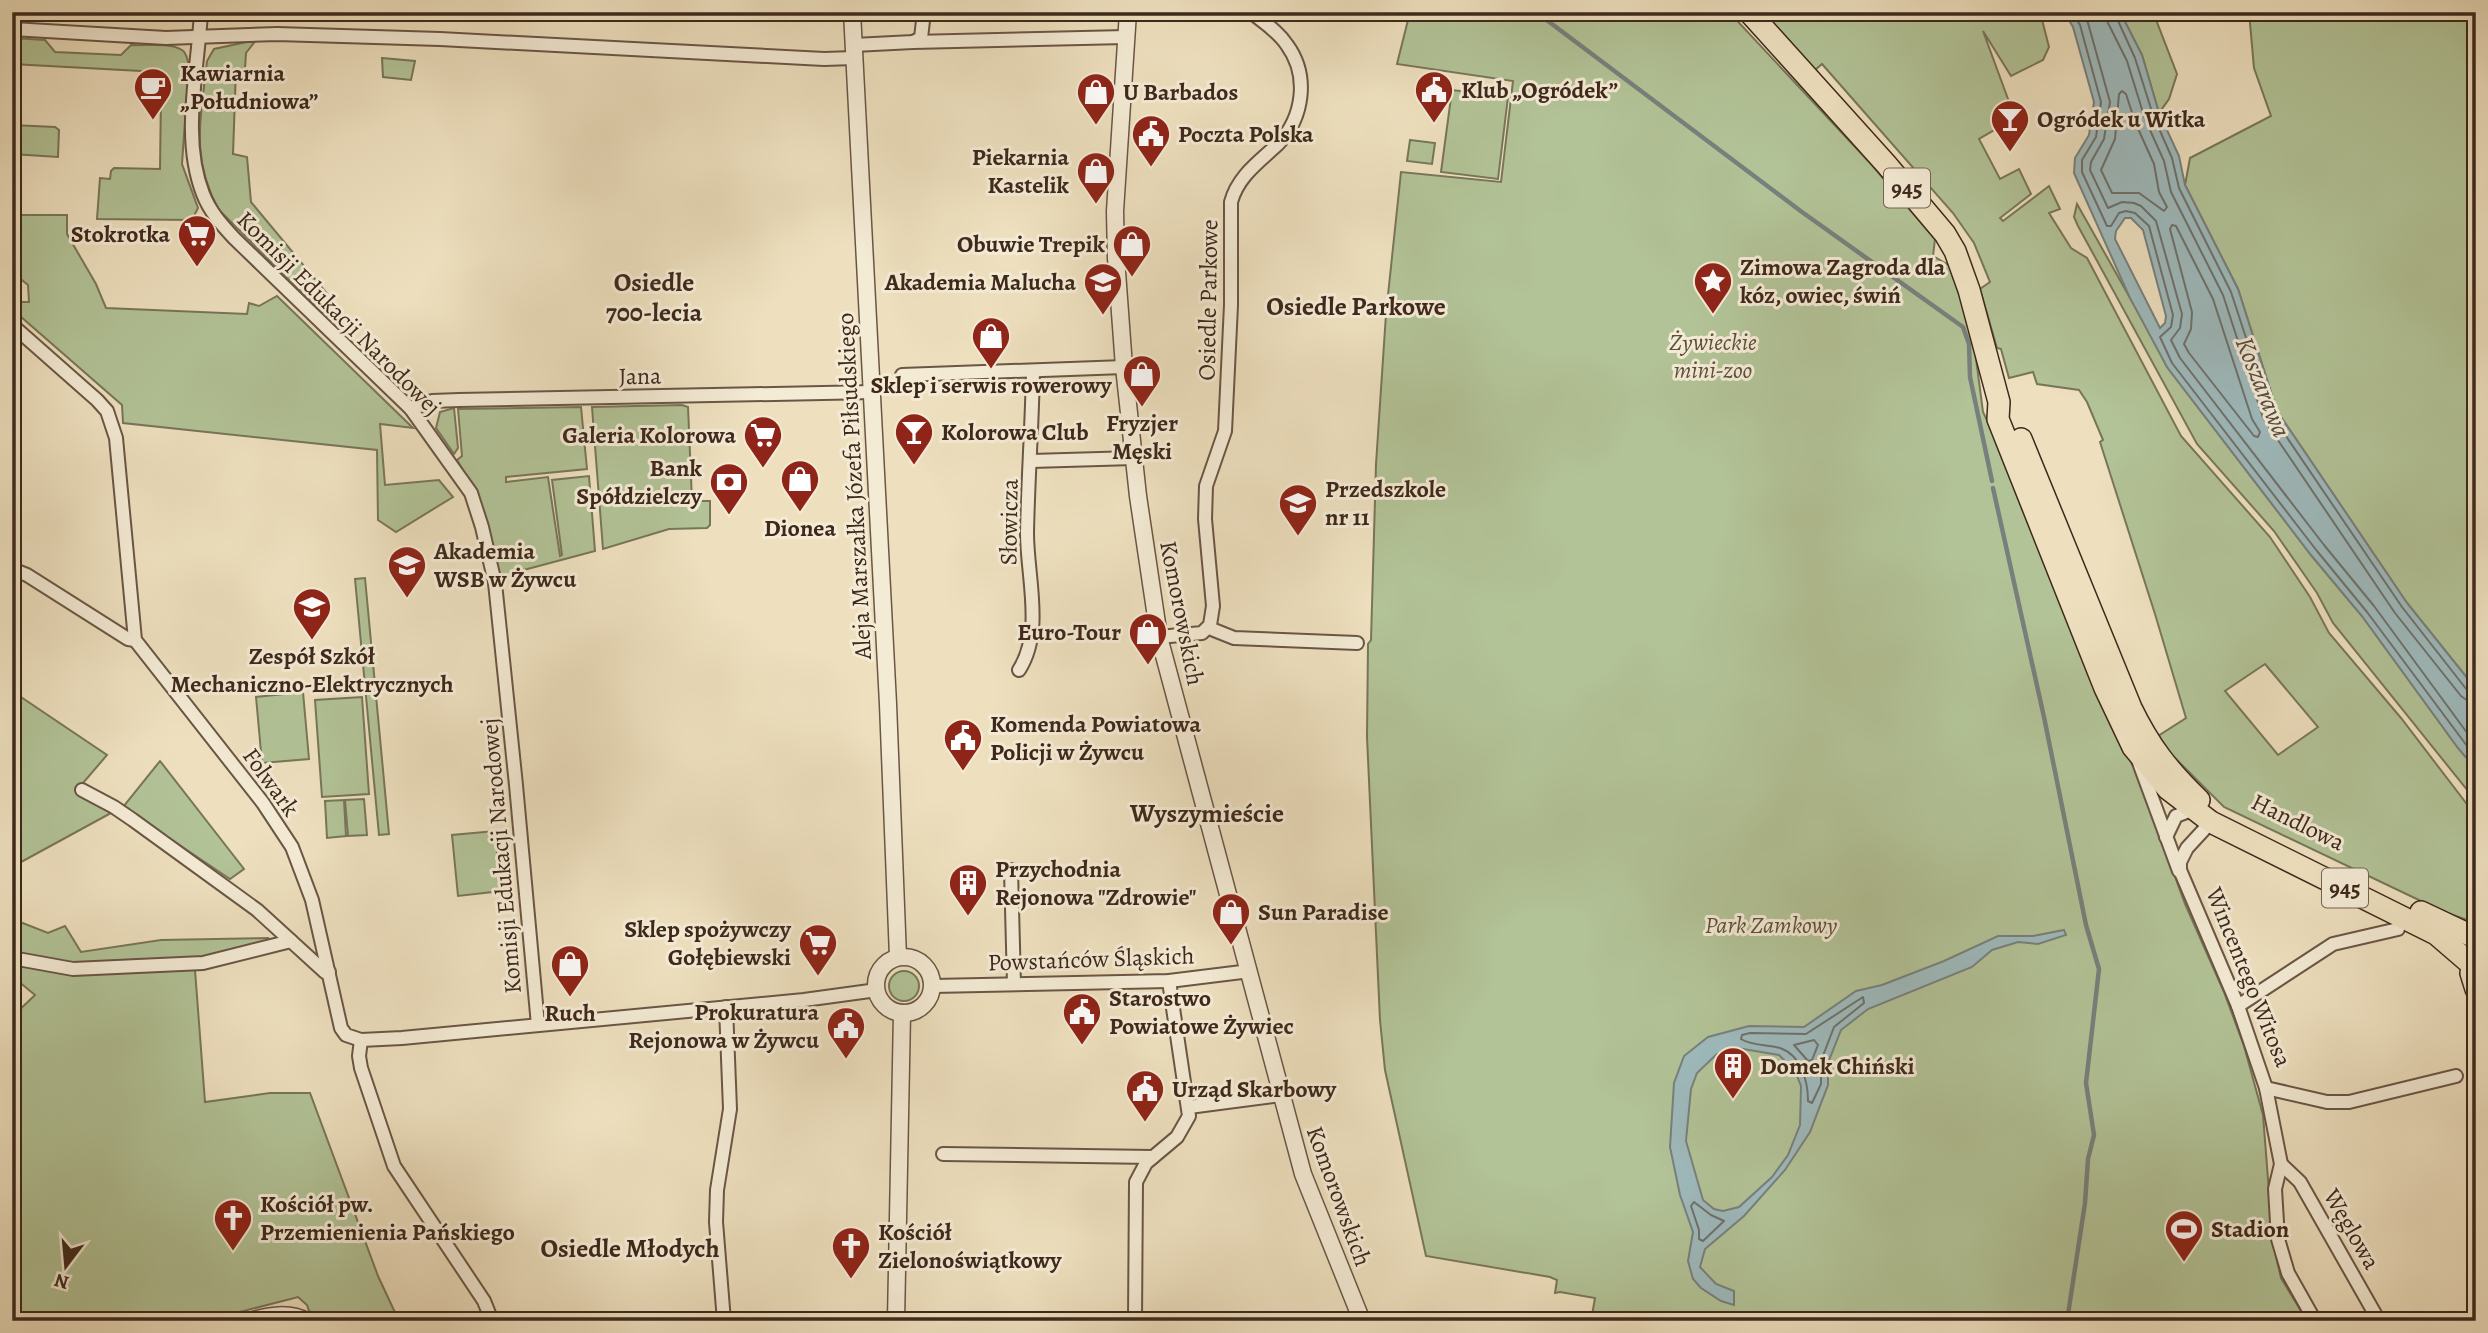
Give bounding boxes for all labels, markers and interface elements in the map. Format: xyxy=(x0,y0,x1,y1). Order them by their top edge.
place label: Kawiarnia „Południowa” xyxy=(180,57,318,117)
cafe icon: Kawiarnia „Południowa” xyxy=(132,66,174,121)
public building icon: Klub „Ogródek” xyxy=(1413,69,1455,124)
shop icon: U Barbados xyxy=(1075,71,1117,126)
place label: Klub „Ogródek” xyxy=(1461,74,1618,106)
place label: U Barbados xyxy=(1123,76,1238,108)
bar icon: Ogródek u Witka xyxy=(1989,98,2031,153)
place label: Ogródek u Witka xyxy=(2037,103,2206,135)
public building icon: Poczta Polska xyxy=(1130,113,1172,168)
place label: Poczta Polska xyxy=(1178,118,1314,150)
place label: Piekarnia Kastelik xyxy=(972,141,1070,201)
shop icon: Piekarnia Kastelik xyxy=(1075,150,1117,205)
road number: 945 xyxy=(1884,168,1930,208)
street label: Komisji Edukacji Narodowej xyxy=(230,204,448,422)
supermarket icon: Stokrotka xyxy=(176,213,218,268)
place label: Stokrotka xyxy=(71,218,170,250)
street label: Osiedle Parkowe xyxy=(1191,219,1225,381)
shop icon: Obuwie Trepik xyxy=(1111,223,1153,278)
place label: Obuwie Trepik xyxy=(957,228,1106,260)
place label: Zimowa Zagroda dla kóz, owiec, świń xyxy=(1740,251,1946,311)
place icon: Zimowa Zagroda dla kóz, owiec, świń xyxy=(1692,260,1734,315)
school or university icon: Akademia Malucha xyxy=(1082,261,1124,316)
district label: Osiedle 700-lecia xyxy=(606,265,703,330)
place label: Akademia Malucha xyxy=(884,266,1076,298)
district label: Osiedle Parkowe xyxy=(1266,289,1446,324)
street label: Aleja Marszałka Józefa Piłsudskiego xyxy=(829,312,879,661)
shop icon: Sklep i serwis rowerowy xyxy=(970,315,1012,370)
park label: Żywieckie mini-zoo xyxy=(1669,326,1757,386)
water label: Koszarawa xyxy=(2227,332,2299,443)
shop icon: Fryzjer Męski xyxy=(1121,353,1163,408)
street label: Jana xyxy=(618,360,662,392)
place label: Sklep i serwis rowerowy xyxy=(870,369,1112,401)
place label: Fryzjer Męski xyxy=(1106,407,1178,467)
bar icon: Kolorowa Club xyxy=(893,411,935,466)
supermarket icon: Galeria Kolorowa xyxy=(742,414,784,469)
place label: Kolorowa Club xyxy=(941,416,1088,448)
place label: Galeria Kolorowa xyxy=(562,419,736,451)
place label: Bank Spółdzielczy xyxy=(576,452,703,512)
shop icon: Dionea xyxy=(779,458,821,513)
bank icon: Bank Spółdzielczy xyxy=(708,461,750,516)
place label: Przedszkole nr 11 xyxy=(1325,473,1446,533)
street label: Słowicza xyxy=(992,478,1026,566)
school or university icon: Przedszkole nr 11 xyxy=(1277,482,1319,537)
place label: Dionea xyxy=(764,512,836,544)
place label: Akademia WSB w Żywcu xyxy=(433,535,577,595)
street label: Komorowskich xyxy=(1152,538,1212,688)
school or university icon: Akademia WSB w Żywcu xyxy=(386,544,428,599)
school or university icon: Zespół Szkół Mechaniczno-Elektrycznych xyxy=(291,586,333,641)
shop icon: Euro-Tour xyxy=(1127,611,1169,666)
place label: Euro-Tour xyxy=(1017,616,1121,648)
place label: Zespół Szkół Mechaniczno-Elektrycznych xyxy=(171,640,453,700)
place label: Komenda Powiatowa Policji w Żywcu xyxy=(990,708,1201,768)
street label: Komisji Edukacji Narodowej xyxy=(473,717,529,995)
public building icon: Komenda Powiatowa Policji w Żywcu xyxy=(942,717,984,772)
street label: Folwark xyxy=(235,741,307,823)
street label: Handlowa xyxy=(2246,786,2351,859)
district label: Wyszymieście xyxy=(1129,796,1284,831)
place label: Przychodnia Rejonowa "Zdrowie" xyxy=(995,853,1196,913)
building icon: Przychodnia Rejonowa "Zdrowie" xyxy=(947,862,989,917)
road number: 945 xyxy=(2322,868,2368,908)
street label: Wincentego Witosa xyxy=(2198,881,2300,1072)
shop icon: Sun Paradise xyxy=(1210,891,1252,946)
place label: Sun Paradise xyxy=(1258,896,1389,928)
park label: Park Zamkowy xyxy=(1705,909,1838,941)
place label: Sklep spożywczy Gołębiewski xyxy=(624,913,792,973)
supermarket icon: Sklep spożywczy Gołębiewski xyxy=(797,922,839,977)
street label: Powstańców Śląskich xyxy=(987,939,1195,979)
shop icon: Ruch xyxy=(549,943,591,998)
place label: Starostwo Powiatowe Żywiec xyxy=(1109,982,1294,1042)
public building icon: Starostwo Powiatowe Żywiec xyxy=(1061,991,1103,1046)
place label: Prokuratura Rejonowa w Żywcu xyxy=(628,996,820,1056)
place label: Ruch xyxy=(544,997,596,1029)
public building icon: Prokuratura Rejonowa w Żywcu xyxy=(825,1005,867,1060)
building icon: Domek Chiński xyxy=(1712,1045,1754,1100)
place label: Domek Chiński xyxy=(1760,1050,1914,1082)
public building icon: Urząd Skarbowy xyxy=(1124,1068,1166,1123)
place label: Urząd Skarbowy xyxy=(1172,1073,1337,1105)
street label: Komorowskich xyxy=(1299,1121,1379,1271)
street label: Węglowa xyxy=(2316,1182,2388,1276)
place label: Kościół pw. Przemienienia Pańskiego xyxy=(260,1188,515,1248)
church icon: Kościół pw. Przemienienia Pańskiego xyxy=(212,1197,254,1252)
sports icon: Stadion xyxy=(2163,1208,2205,1263)
place label: Stadion xyxy=(2211,1213,2290,1245)
place label: Kościół Zielonoświątkowy xyxy=(878,1216,1062,1276)
church icon: Kościół Zielonoświątkowy xyxy=(830,1225,872,1280)
district label: Osiedle Młodych xyxy=(540,1231,720,1266)
north arrow xyxy=(32,1232,102,1302)
text: N xyxy=(51,1267,72,1296)

